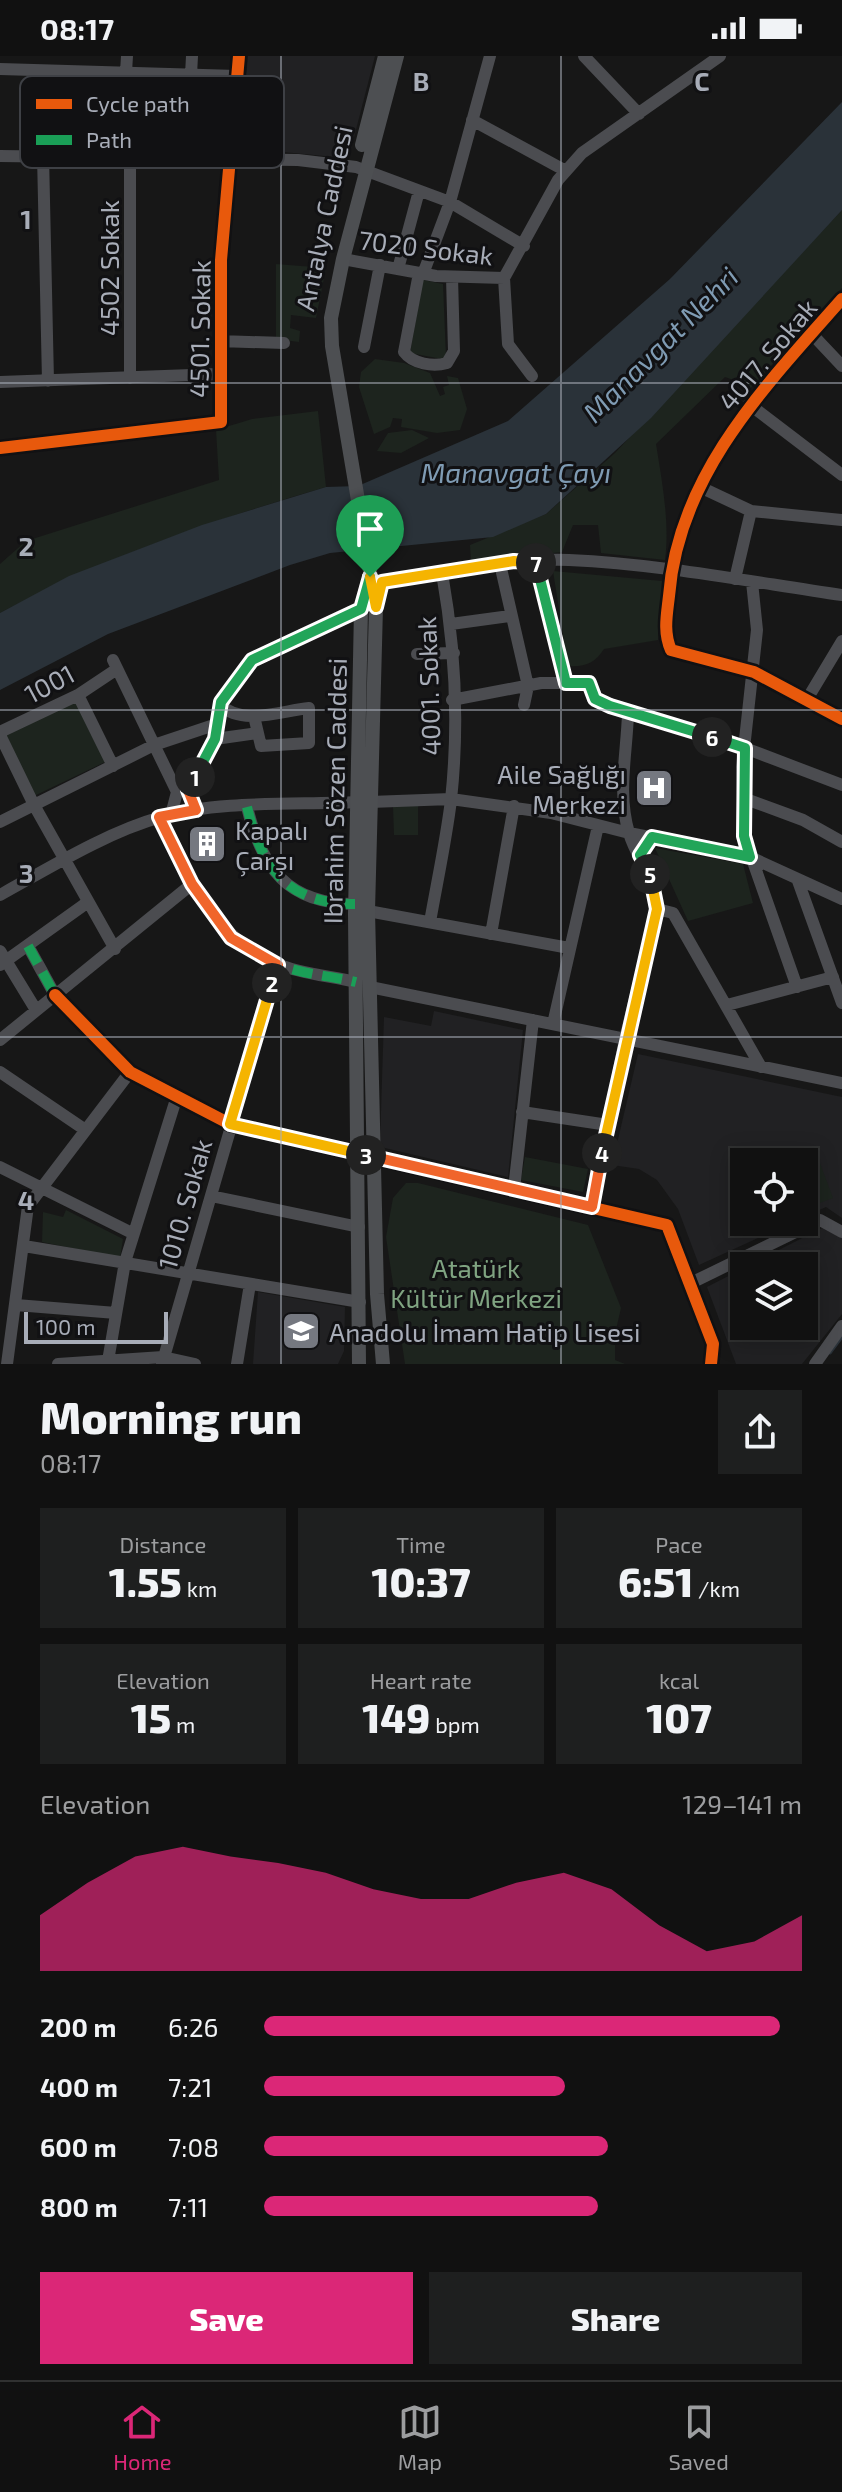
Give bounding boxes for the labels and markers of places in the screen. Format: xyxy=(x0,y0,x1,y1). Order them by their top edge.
pin xyxy=(336,495,404,577)
pin: 7 xyxy=(516,543,556,583)
pin: 6 xyxy=(692,717,732,757)
pin: 1 xyxy=(175,757,215,797)
place label: Aile Sağlığı Merkezi xyxy=(497,758,626,819)
hospital icon: Aile Sağlığı Merkezi xyxy=(633,767,675,809)
place label: Kapalı Çarşı xyxy=(235,814,308,877)
building icon: Kapalı Çarşı xyxy=(186,823,228,865)
pin: 5 xyxy=(630,854,670,894)
pin: 2 xyxy=(252,963,292,1003)
pin: 4 xyxy=(582,1133,622,1173)
pin: 3 xyxy=(346,1135,386,1175)
school or university icon: Anadolu İmam Hatip Lisesi xyxy=(280,1310,322,1352)
place label: Anadolu İmam Hatip Lisesi xyxy=(329,1316,641,1347)

